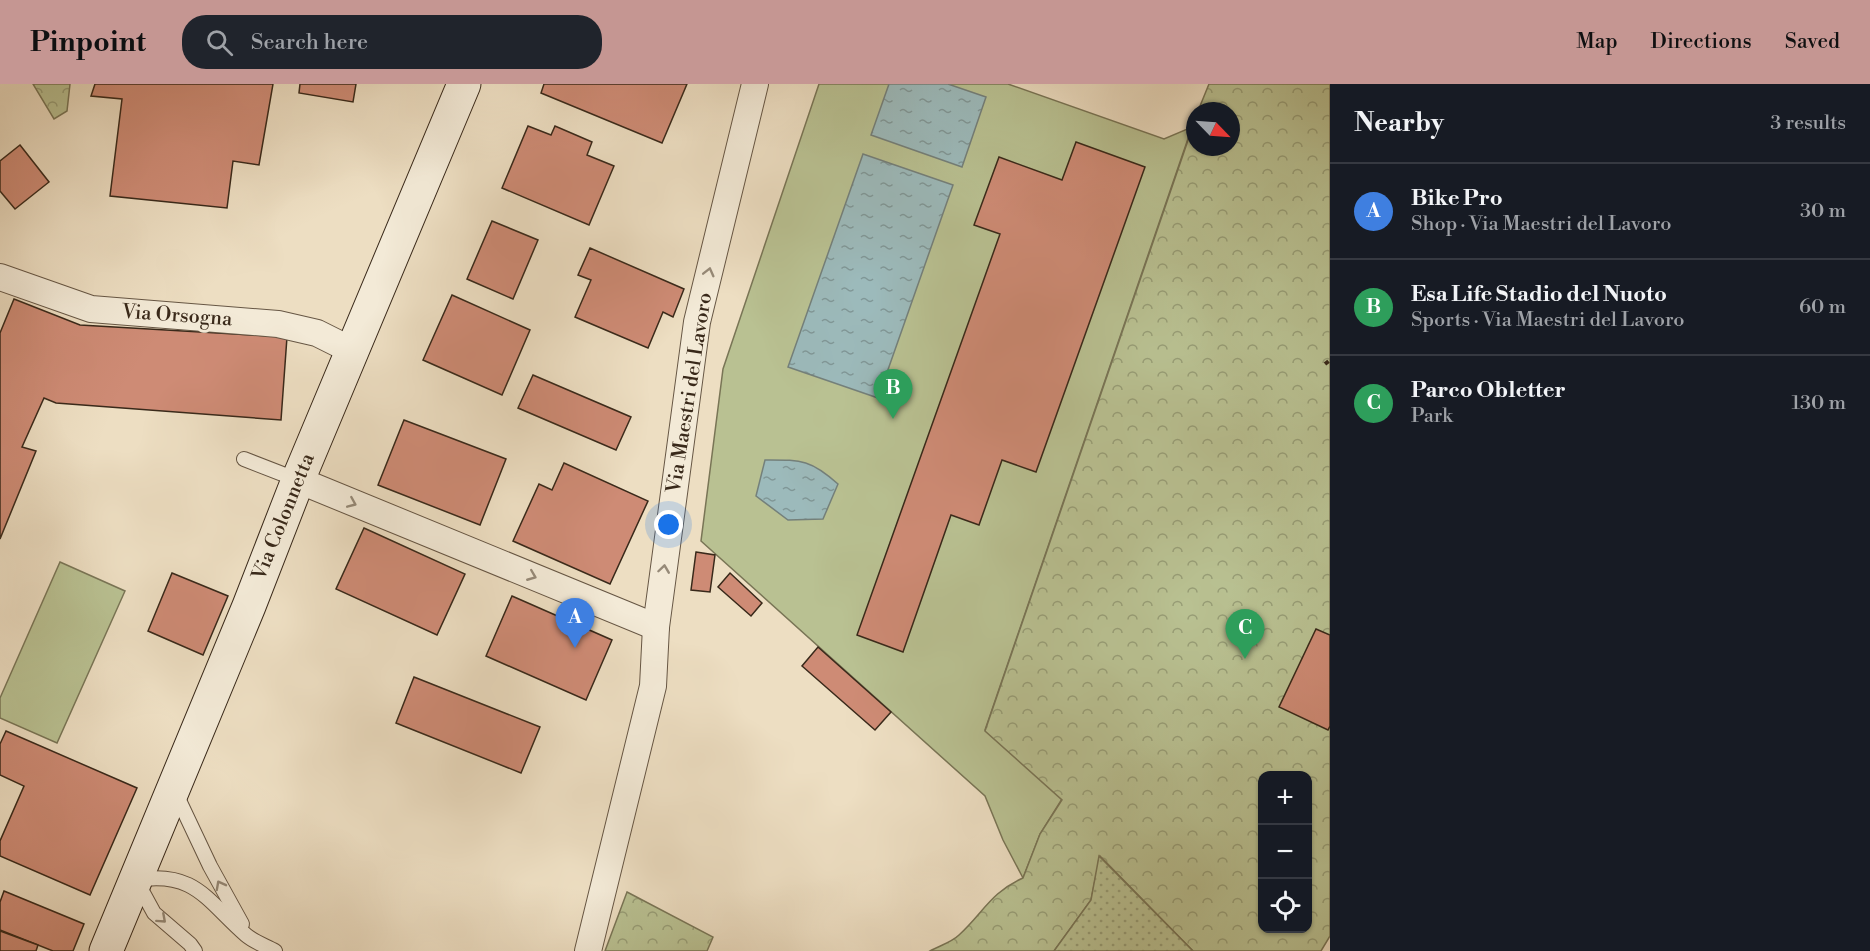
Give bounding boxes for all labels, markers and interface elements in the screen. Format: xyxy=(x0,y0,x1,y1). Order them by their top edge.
search box xyxy=(182,15,602,69)
text: Pinpoint xyxy=(30,25,146,60)
icon: search xyxy=(203,26,236,59)
text: Search here xyxy=(251,29,368,56)
text: Map xyxy=(1576,29,1618,55)
text: Directions xyxy=(1651,29,1752,55)
text: Saved xyxy=(1785,29,1840,55)
north arrow xyxy=(1186,102,1240,156)
text: Nearby xyxy=(1354,107,1444,139)
text: 3 results xyxy=(1770,111,1846,136)
text: Bike Pro xyxy=(1411,185,1503,212)
text: A xyxy=(1366,199,1381,224)
text: 30 m xyxy=(1800,199,1846,224)
text: Shop · Via Maestri del Lavoro xyxy=(1411,212,1671,237)
one-way arrow xyxy=(702,268,715,278)
text: Esa Life Stadio del Nuoto xyxy=(1411,281,1667,308)
street label: Via Maestri del Lavoro xyxy=(662,291,718,496)
text: B xyxy=(1366,295,1381,320)
text: 60 m xyxy=(1799,295,1846,320)
street label: Via Orsogna xyxy=(120,300,234,332)
text: Sports · Via Maestri del Lavoro xyxy=(1411,308,1685,333)
pin: B xyxy=(874,370,912,419)
text: Parco Obletter xyxy=(1411,377,1566,404)
text: C xyxy=(1366,391,1381,416)
text: 130 m xyxy=(1791,391,1846,416)
text: Park xyxy=(1411,404,1453,429)
street label: Via Colonnetta xyxy=(247,449,321,585)
one-way arrow xyxy=(346,496,357,508)
your location xyxy=(654,510,683,539)
one-way arrow xyxy=(657,564,669,573)
one-way arrow xyxy=(526,569,537,581)
pin: A xyxy=(556,598,594,648)
pin: C xyxy=(1226,610,1264,659)
map controls xyxy=(1258,771,1312,933)
button: + xyxy=(1258,771,1312,825)
button: − xyxy=(1258,825,1312,879)
button: locate xyxy=(1258,879,1312,933)
one-way arrow xyxy=(216,881,227,892)
one-way arrow xyxy=(155,912,165,923)

